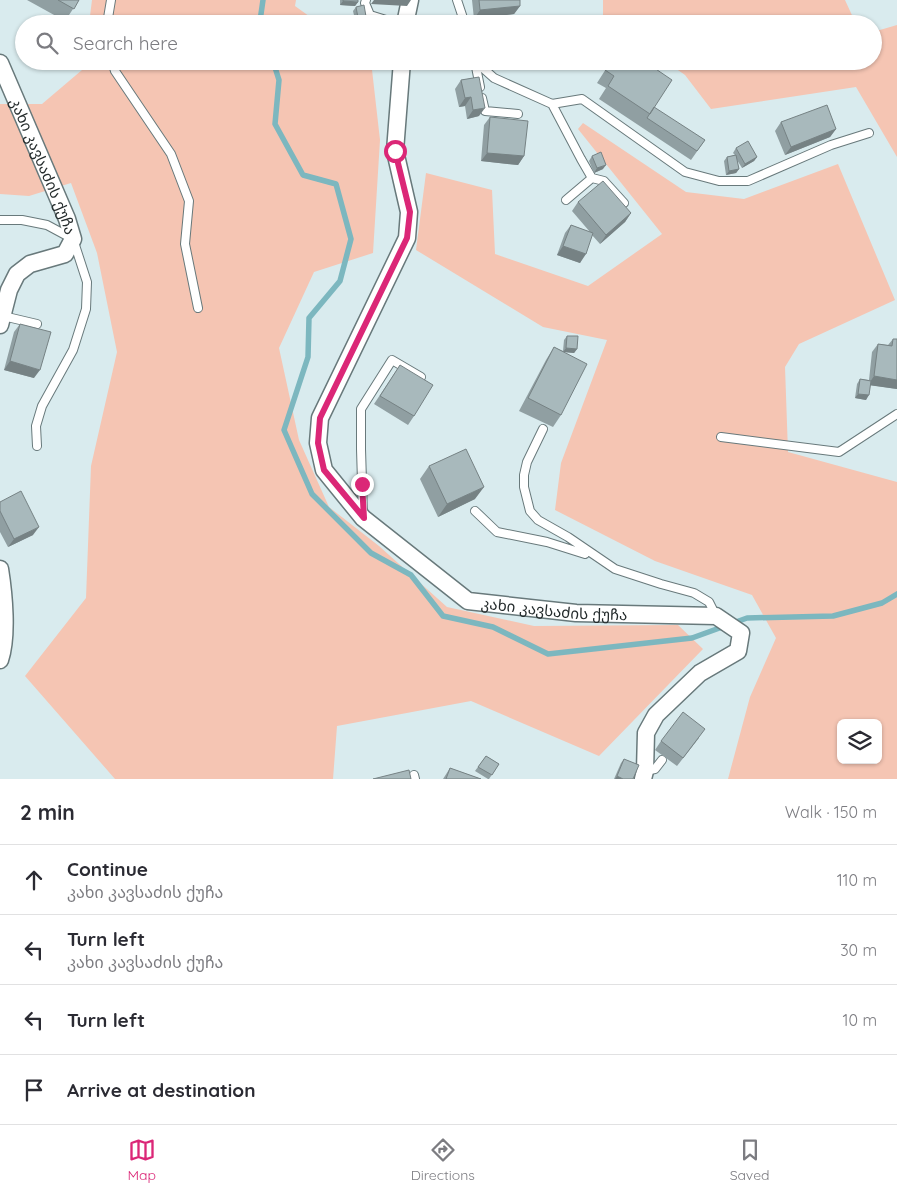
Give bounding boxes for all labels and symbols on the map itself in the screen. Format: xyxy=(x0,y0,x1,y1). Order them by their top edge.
street label: კახი კავსაძის ქუჩა xyxy=(7,95,81,237)
route start xyxy=(384,140,407,163)
route end xyxy=(351,473,374,496)
street label: კახი კავსაძის ქუჩა xyxy=(480,593,628,624)

